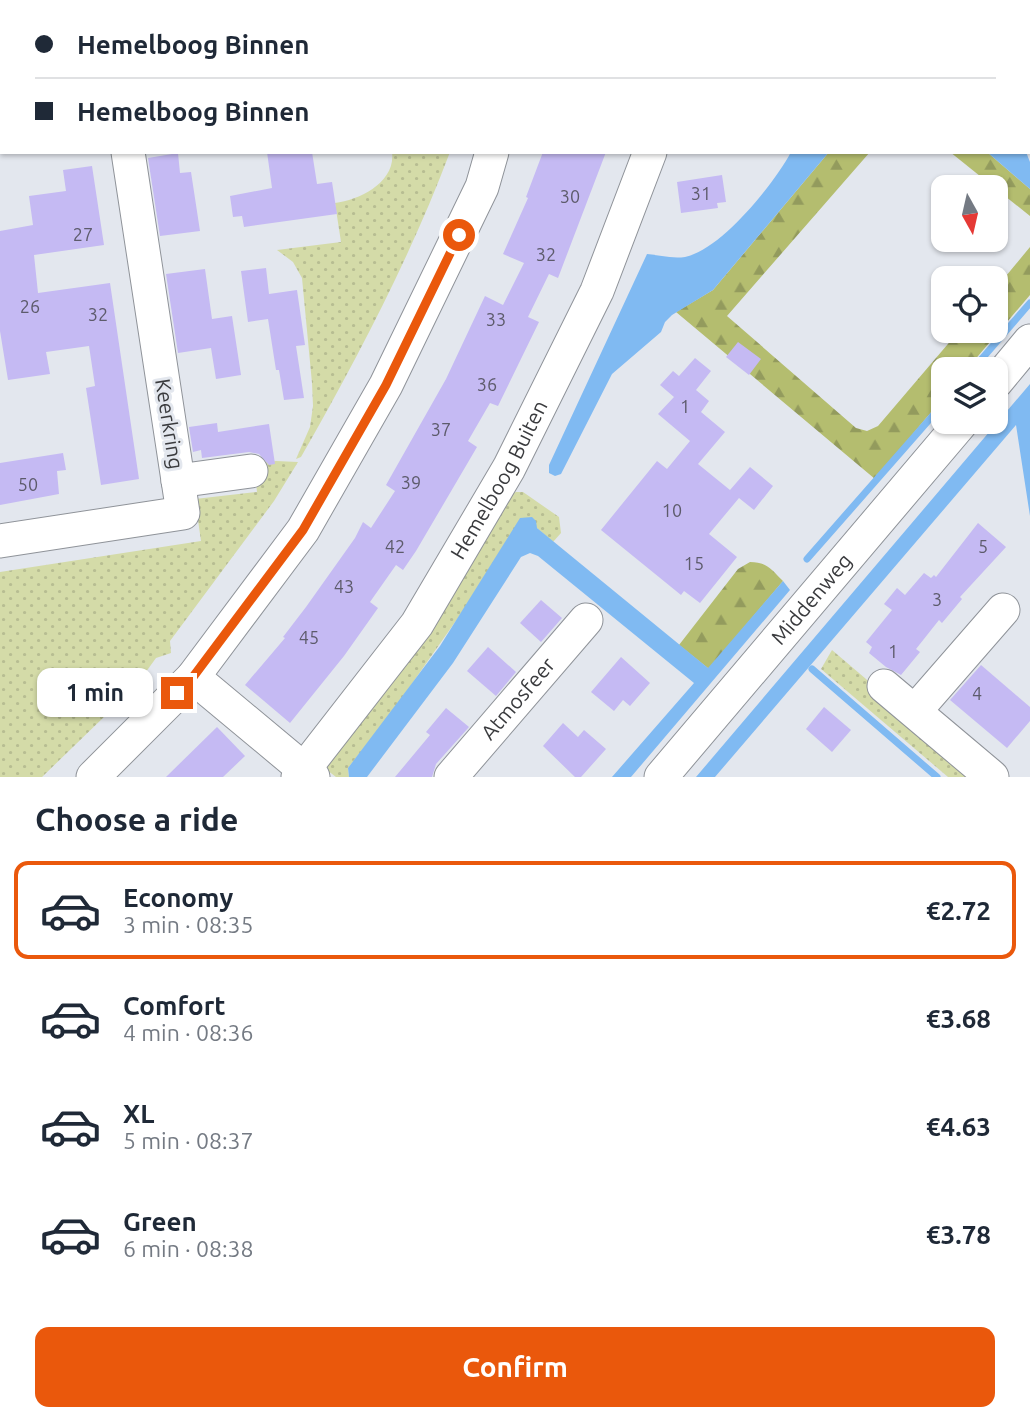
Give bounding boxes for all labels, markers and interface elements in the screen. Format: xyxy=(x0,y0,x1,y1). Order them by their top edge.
text: Hemelboog Binnen xyxy=(77,30,310,59)
text: Hemelboog Binnen xyxy=(77,97,310,126)
north arrow xyxy=(931,175,1008,252)
map controls xyxy=(931,175,1008,434)
house number: 31 xyxy=(691,183,711,203)
house number: 30 xyxy=(560,186,580,206)
route start xyxy=(443,219,475,251)
house number: 27 xyxy=(73,224,93,244)
house number: 32 xyxy=(536,244,556,264)
button: locate xyxy=(931,266,1008,343)
house number: 26 xyxy=(20,296,40,316)
house number: 32 xyxy=(88,304,108,324)
house number: 33 xyxy=(486,309,506,329)
button: layers xyxy=(931,357,1008,434)
house number: 36 xyxy=(477,374,497,394)
street label: Keerkring xyxy=(151,377,189,471)
street label: Hemelboog Buiten xyxy=(445,396,552,563)
house number: 1 xyxy=(680,396,690,416)
house number: 37 xyxy=(431,419,451,439)
house number: 39 xyxy=(401,472,421,492)
house number: 50 xyxy=(18,474,38,494)
house number: 10 xyxy=(662,500,682,520)
house number: 42 xyxy=(385,536,405,556)
house number: 5 xyxy=(978,536,988,556)
street label: Middenweg xyxy=(766,548,856,649)
house number: 15 xyxy=(684,553,704,573)
house number: 43 xyxy=(334,576,354,596)
house number: 3 xyxy=(932,589,942,609)
house number: 45 xyxy=(299,627,319,647)
house number: 1 xyxy=(888,641,898,661)
street label: Atmosfeer xyxy=(475,652,559,744)
callout: 1 min xyxy=(37,668,152,718)
route end xyxy=(161,677,193,709)
text: 1 min xyxy=(66,680,124,705)
house number: 4 xyxy=(972,683,982,703)
text: Choose a ride xyxy=(35,801,238,837)
icon: car xyxy=(39,879,102,942)
text: Economy xyxy=(123,883,233,912)
text: €2.72 xyxy=(926,896,991,925)
text: 3 min · 08:35 xyxy=(123,912,254,937)
icon: car xyxy=(39,987,102,1050)
text: Comfort xyxy=(123,991,226,1020)
text: €3.68 xyxy=(926,1004,991,1033)
text: 4 min · 08:36 xyxy=(123,1020,254,1045)
icon: car xyxy=(39,1095,102,1158)
text: XL xyxy=(123,1099,154,1128)
text: €4.63 xyxy=(926,1112,991,1141)
text: 5 min · 08:37 xyxy=(123,1128,254,1153)
icon: car xyxy=(39,1203,102,1266)
text: Green xyxy=(123,1207,197,1236)
text: €3.78 xyxy=(926,1220,991,1249)
text: 6 min · 08:38 xyxy=(123,1236,254,1261)
button: Confirm xyxy=(35,1327,995,1407)

